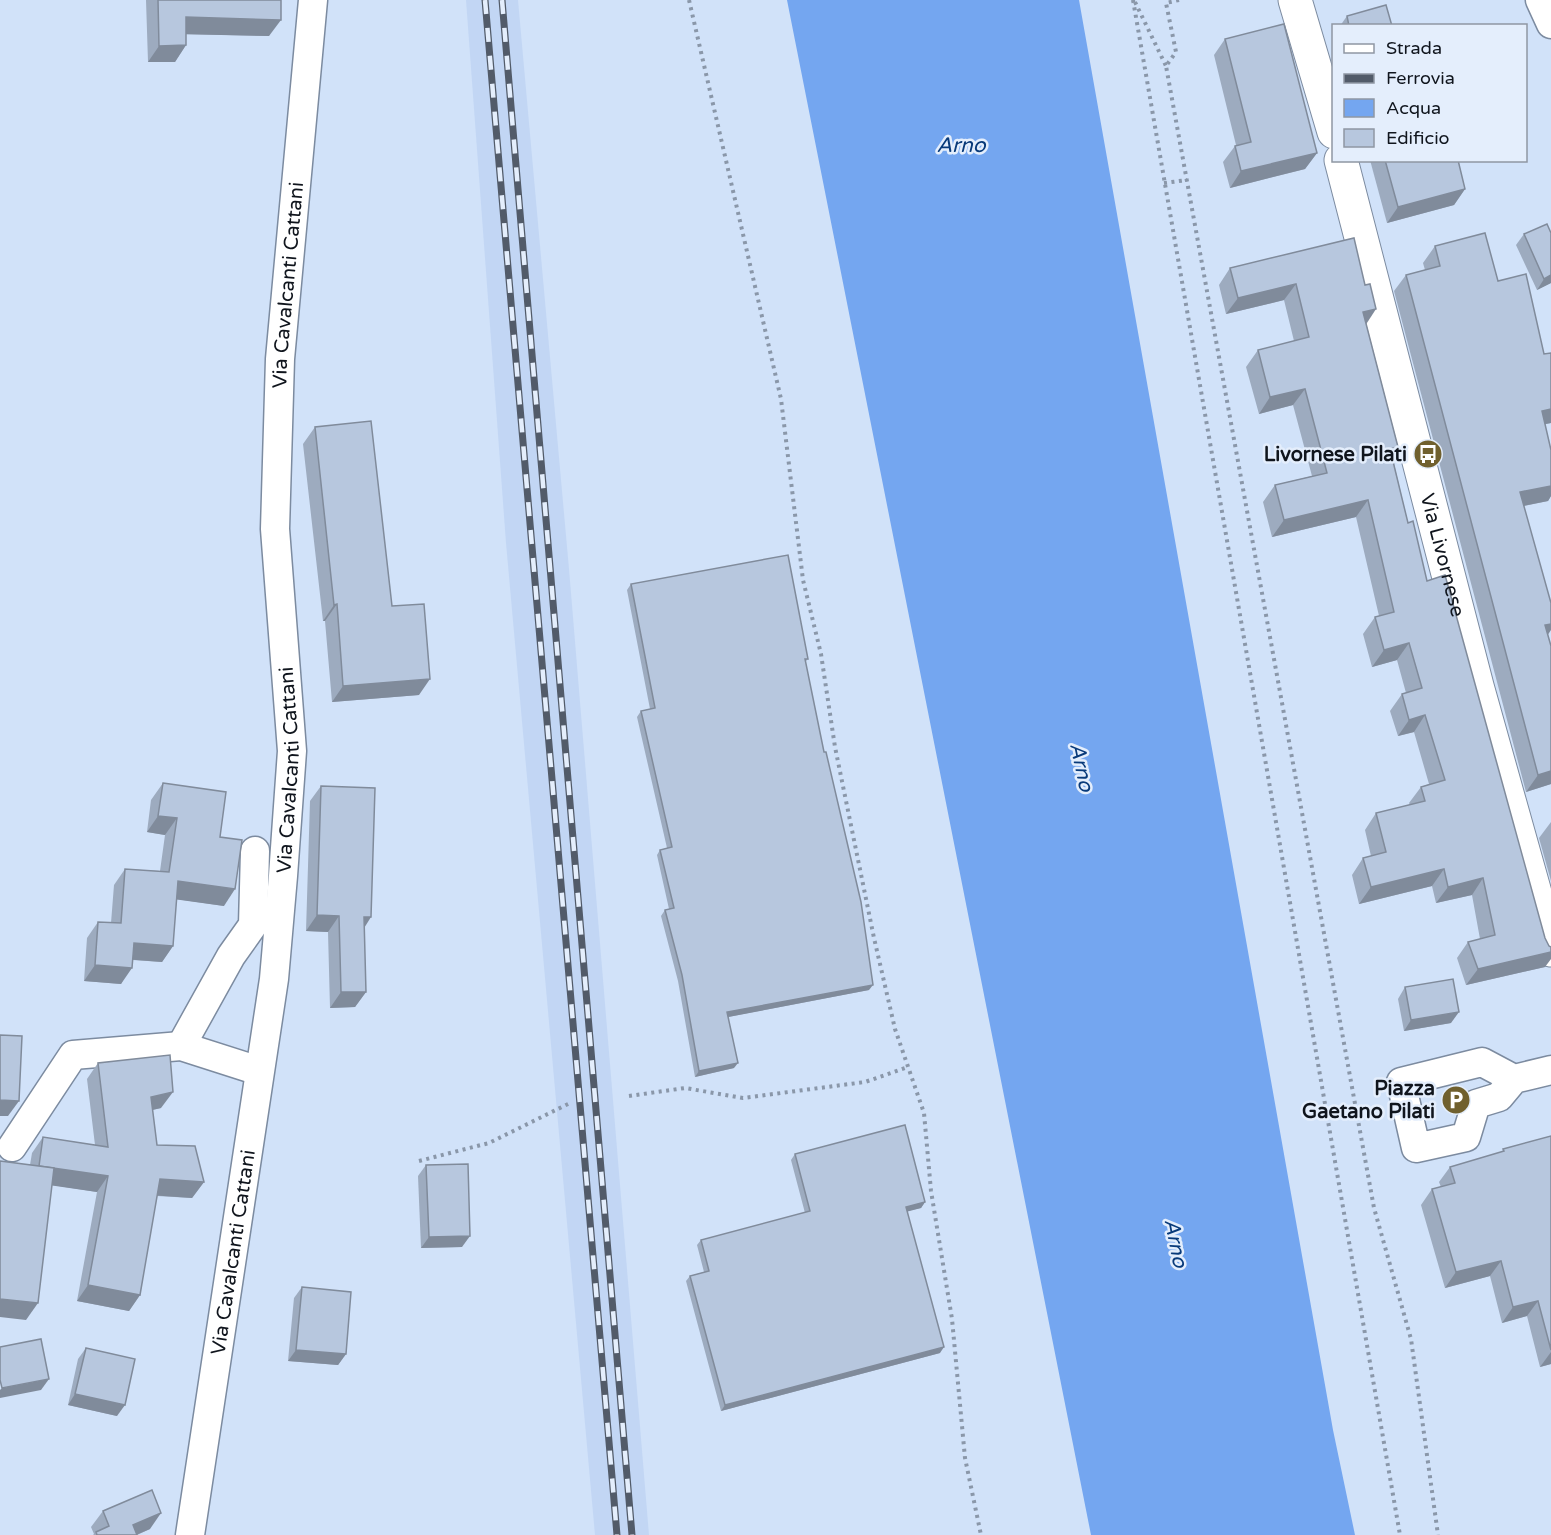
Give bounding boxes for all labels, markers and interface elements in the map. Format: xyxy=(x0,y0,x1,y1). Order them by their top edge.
legend xyxy=(1332,24,1527,162)
text: Strada xyxy=(1386,37,1442,59)
text: Ferrovia xyxy=(1386,67,1455,89)
text: Acqua xyxy=(1386,97,1441,119)
text: Edificio xyxy=(1386,127,1450,149)
water label: Arno xyxy=(936,133,987,158)
street label: Via Cavalcanti Cattani xyxy=(268,181,309,389)
bus stop icon: Livornese Pilati xyxy=(1412,438,1444,470)
place label: Livornese Pilati xyxy=(1264,443,1407,467)
street label: Via Livornese xyxy=(1415,491,1470,619)
street label: Via Cavalcanti Cattani xyxy=(272,666,305,874)
water label: Arno xyxy=(1064,740,1099,795)
place label: Piazza Gaetano Pilati xyxy=(1302,1077,1435,1124)
parking icon: Piazza Gaetano Pilati xyxy=(1440,1084,1472,1116)
street label: Via Cavalcanti Cattani xyxy=(206,1148,261,1357)
water label: Arno xyxy=(1159,1217,1193,1271)

